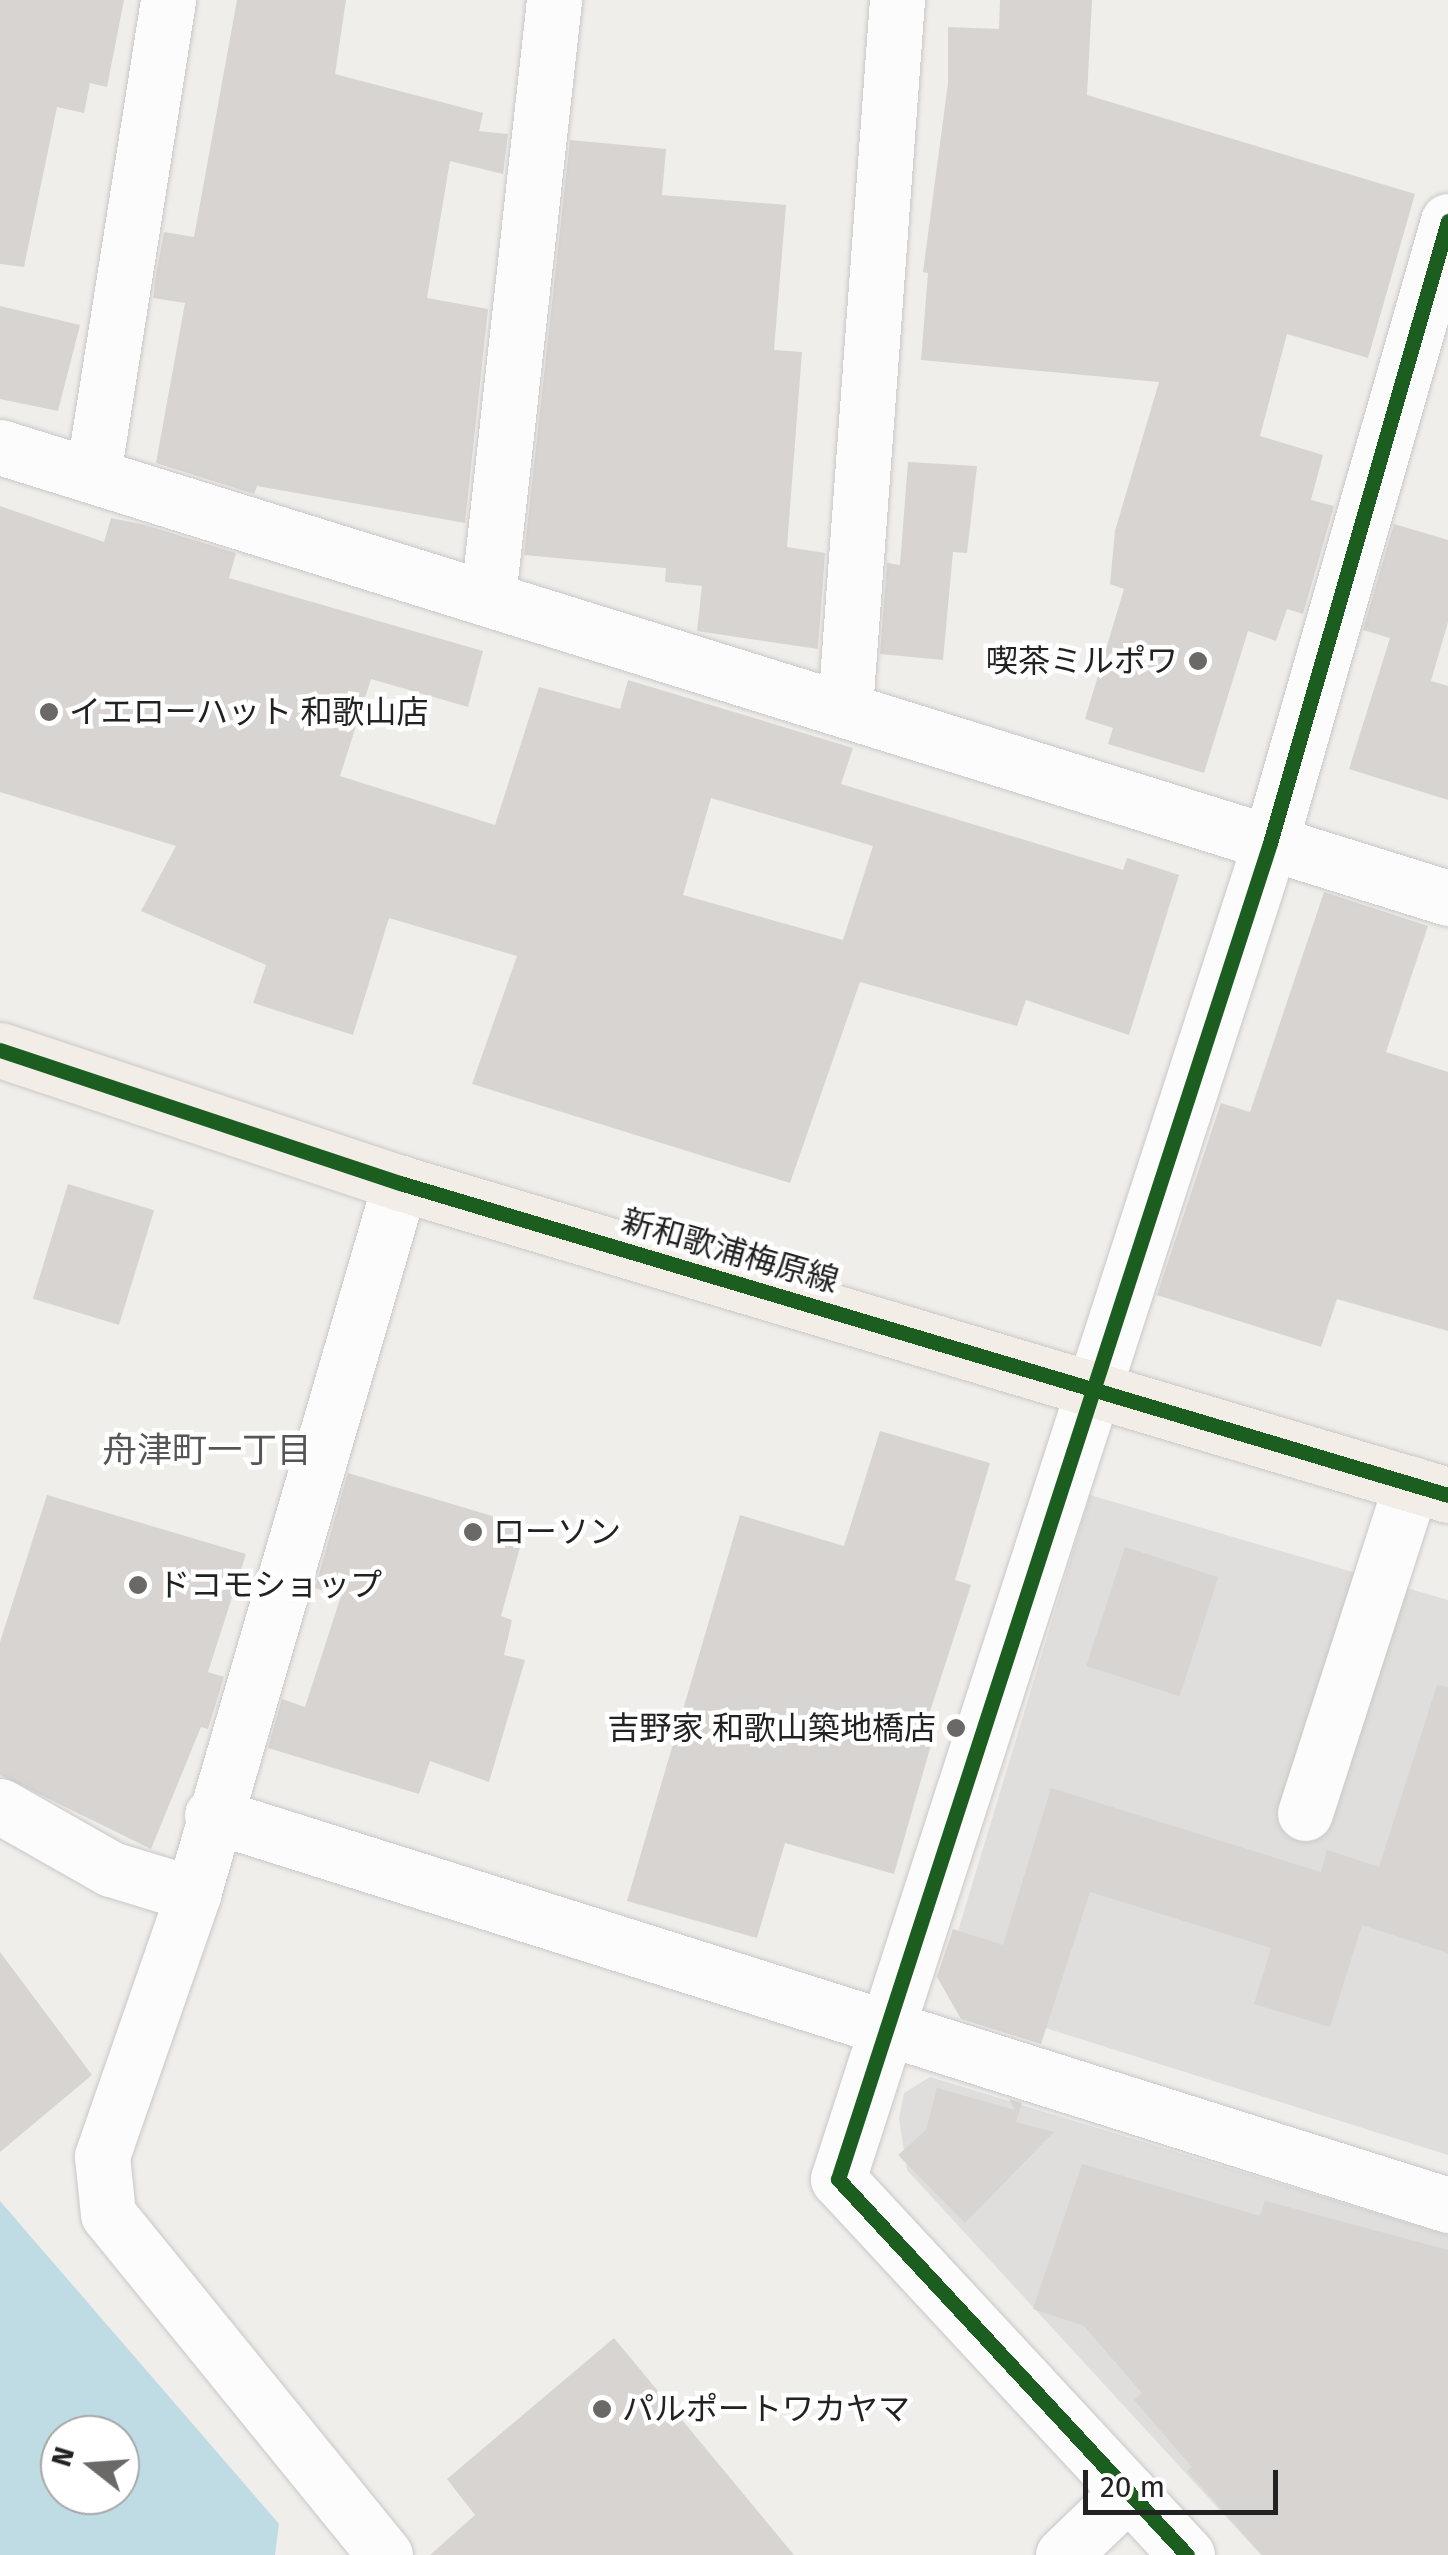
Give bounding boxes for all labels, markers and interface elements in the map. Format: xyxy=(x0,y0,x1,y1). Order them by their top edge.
place label: 喫茶ミルポワ xyxy=(986,642,1178,680)
marker: 喫茶ミルポワ xyxy=(1187,650,1209,672)
place label: イエローハット 和歌山店 xyxy=(69,693,429,731)
marker: イエローハット 和歌山店 xyxy=(38,701,60,723)
street label: 新和歌浦梅原線 xyxy=(617,1202,843,1300)
district label: 舟津町一丁目 xyxy=(102,1429,312,1471)
place label: ローソン xyxy=(493,1513,621,1551)
marker: ローソン xyxy=(462,1521,484,1543)
place label: ドコモショップ xyxy=(158,1566,382,1604)
marker: ドコモショップ xyxy=(127,1574,149,1596)
place label: 吉野家 和歌山築地橋店 xyxy=(608,1709,936,1747)
marker: 吉野家 和歌山築地橋店 xyxy=(945,1717,967,1739)
place label: パルポートワカヤマ xyxy=(622,2390,910,2428)
marker: パルポートワカヤマ xyxy=(591,2398,613,2420)
north arrow xyxy=(40,2415,140,2515)
text: N xyxy=(44,2443,81,2470)
scale bar xyxy=(1088,2450,1283,2512)
text: 20 m xyxy=(1100,2469,1165,2505)

